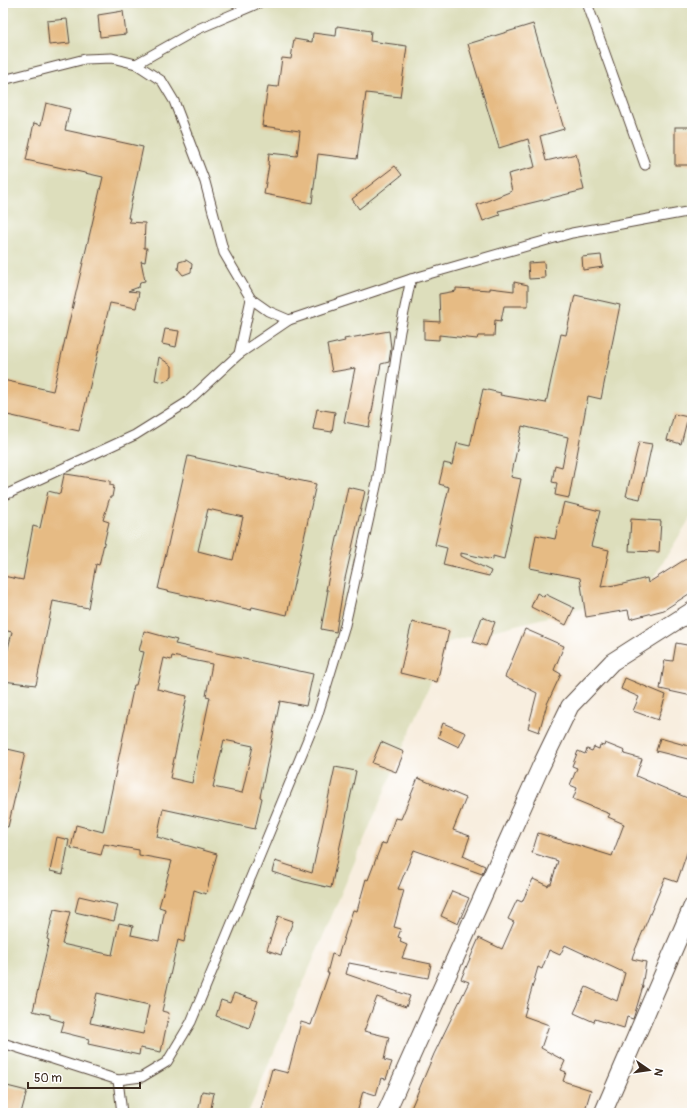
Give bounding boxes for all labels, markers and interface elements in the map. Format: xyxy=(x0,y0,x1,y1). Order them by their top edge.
north arrow xyxy=(629,1050,669,1090)
scale bar xyxy=(28,1064,140,1090)
text: N xyxy=(651,1067,665,1078)
text: 50 m xyxy=(34,1071,62,1086)

